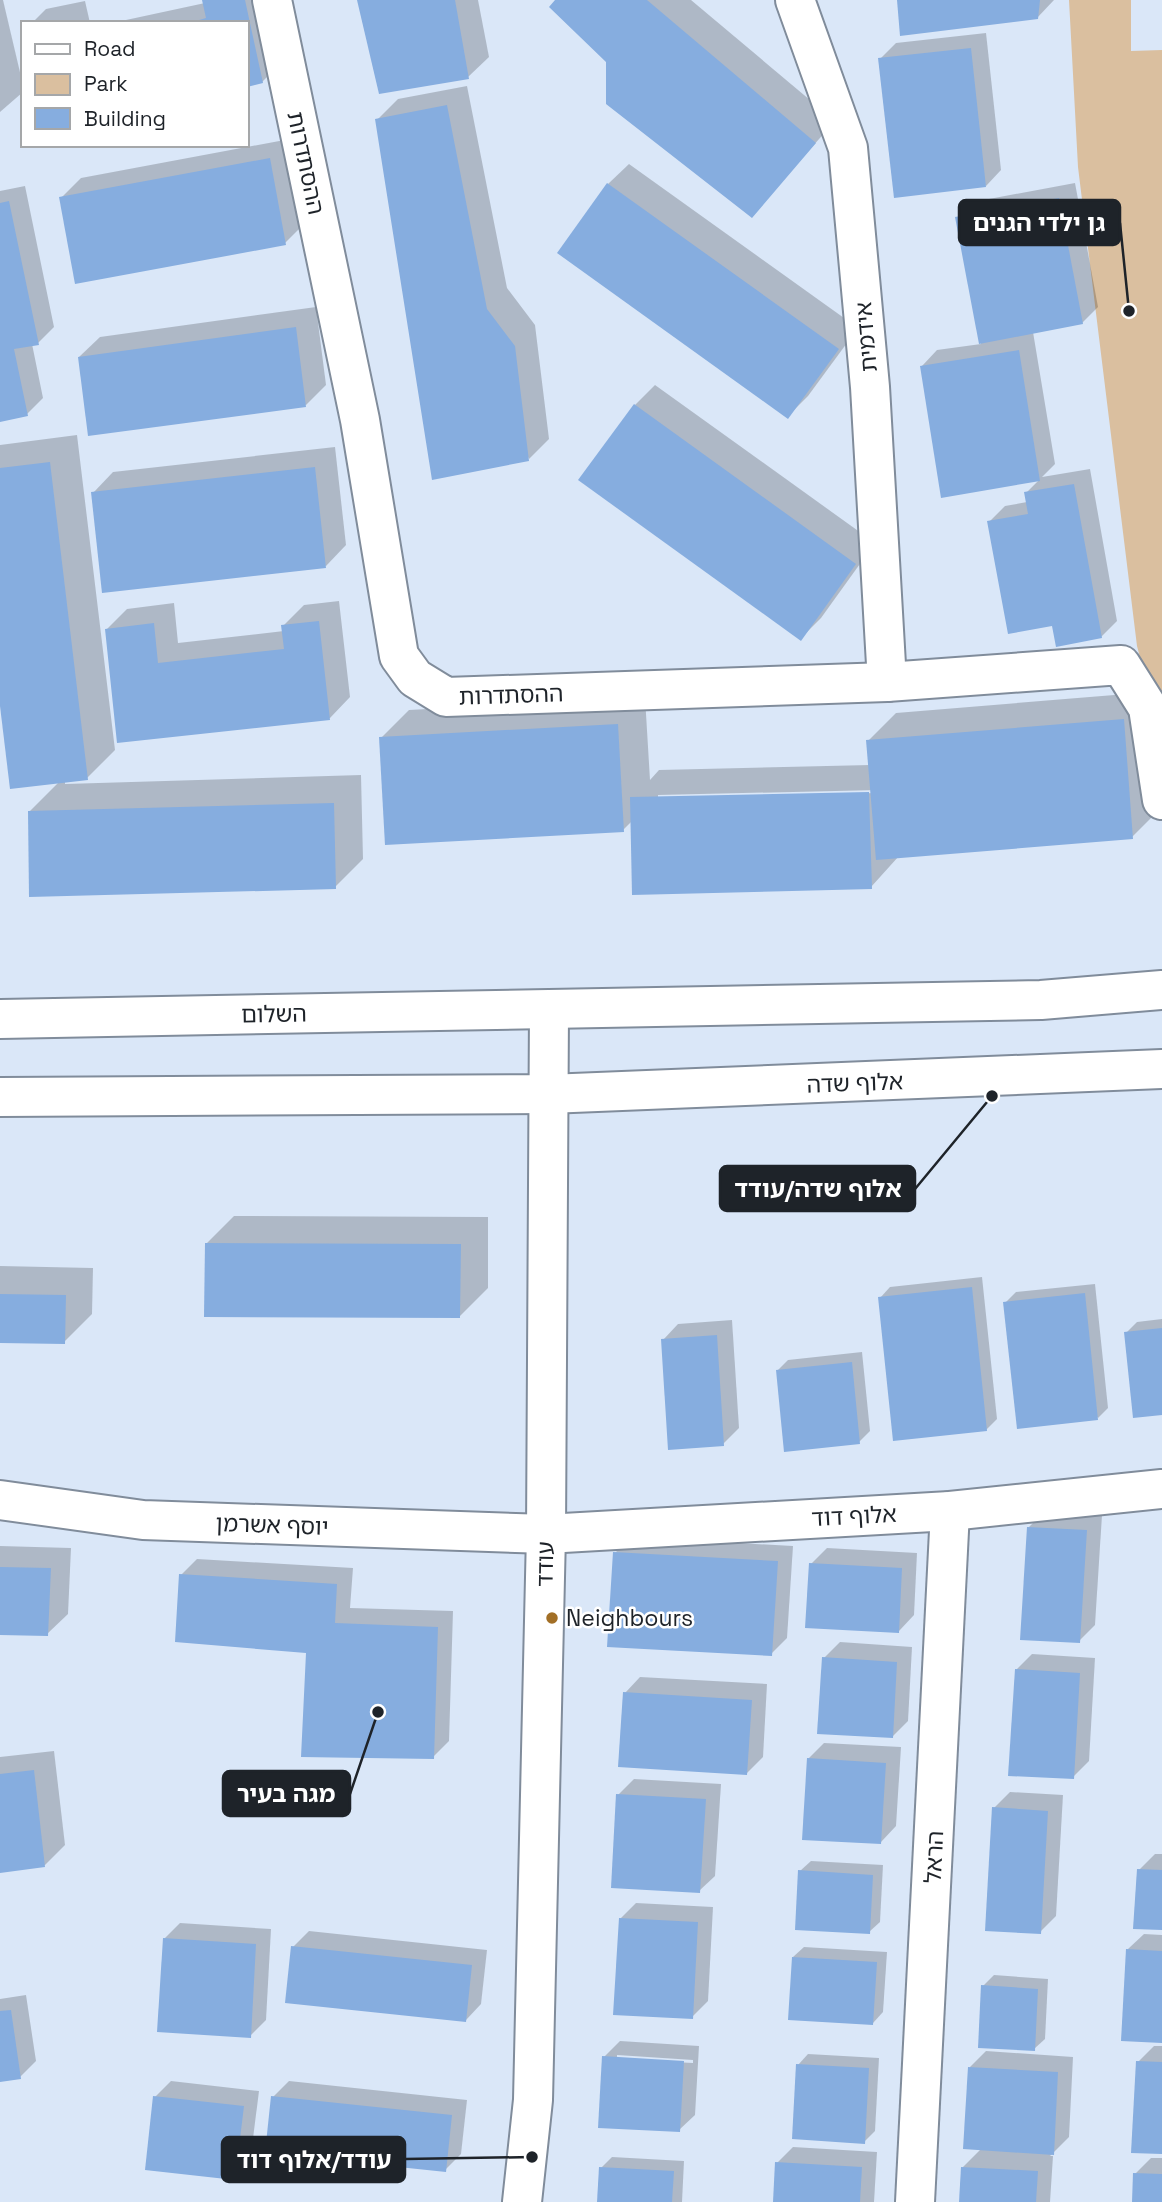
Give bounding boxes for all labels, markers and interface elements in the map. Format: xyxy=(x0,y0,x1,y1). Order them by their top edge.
legend xyxy=(21,21,248,147)
text: Road xyxy=(84,35,136,62)
text: Park xyxy=(84,70,128,97)
text: Building xyxy=(84,105,166,132)
street label: ההסתדרות xyxy=(280,109,332,217)
callout: גן ילדי הגנים xyxy=(959,200,1120,245)
text: גן ילדי הגנים xyxy=(973,207,1105,238)
street label: אידמית xyxy=(848,301,884,373)
street label: ההסתדרות xyxy=(458,678,564,712)
street label: השלום xyxy=(241,998,307,1030)
street label: אלוף שדה xyxy=(806,1066,904,1100)
callout: אלוף שדה/עודד xyxy=(720,1166,915,1211)
text: אלוף שדה/עודד xyxy=(734,1173,902,1204)
street label: אלוף דוד xyxy=(811,1499,897,1533)
street label: יוסף אשרמן xyxy=(215,1508,329,1542)
street label: עודד xyxy=(530,1541,560,1587)
place label: Neighbours xyxy=(566,1603,693,1633)
marker: Neighbours xyxy=(544,1610,560,1626)
callout: מגה בעיר xyxy=(223,1771,350,1816)
text: מגה בעיר xyxy=(237,1778,335,1809)
street label: הראל xyxy=(918,1830,950,1884)
callout: עודד/אלוף דוד xyxy=(222,2137,405,2182)
text: עודד/אלוף דוד xyxy=(237,2144,391,2175)

